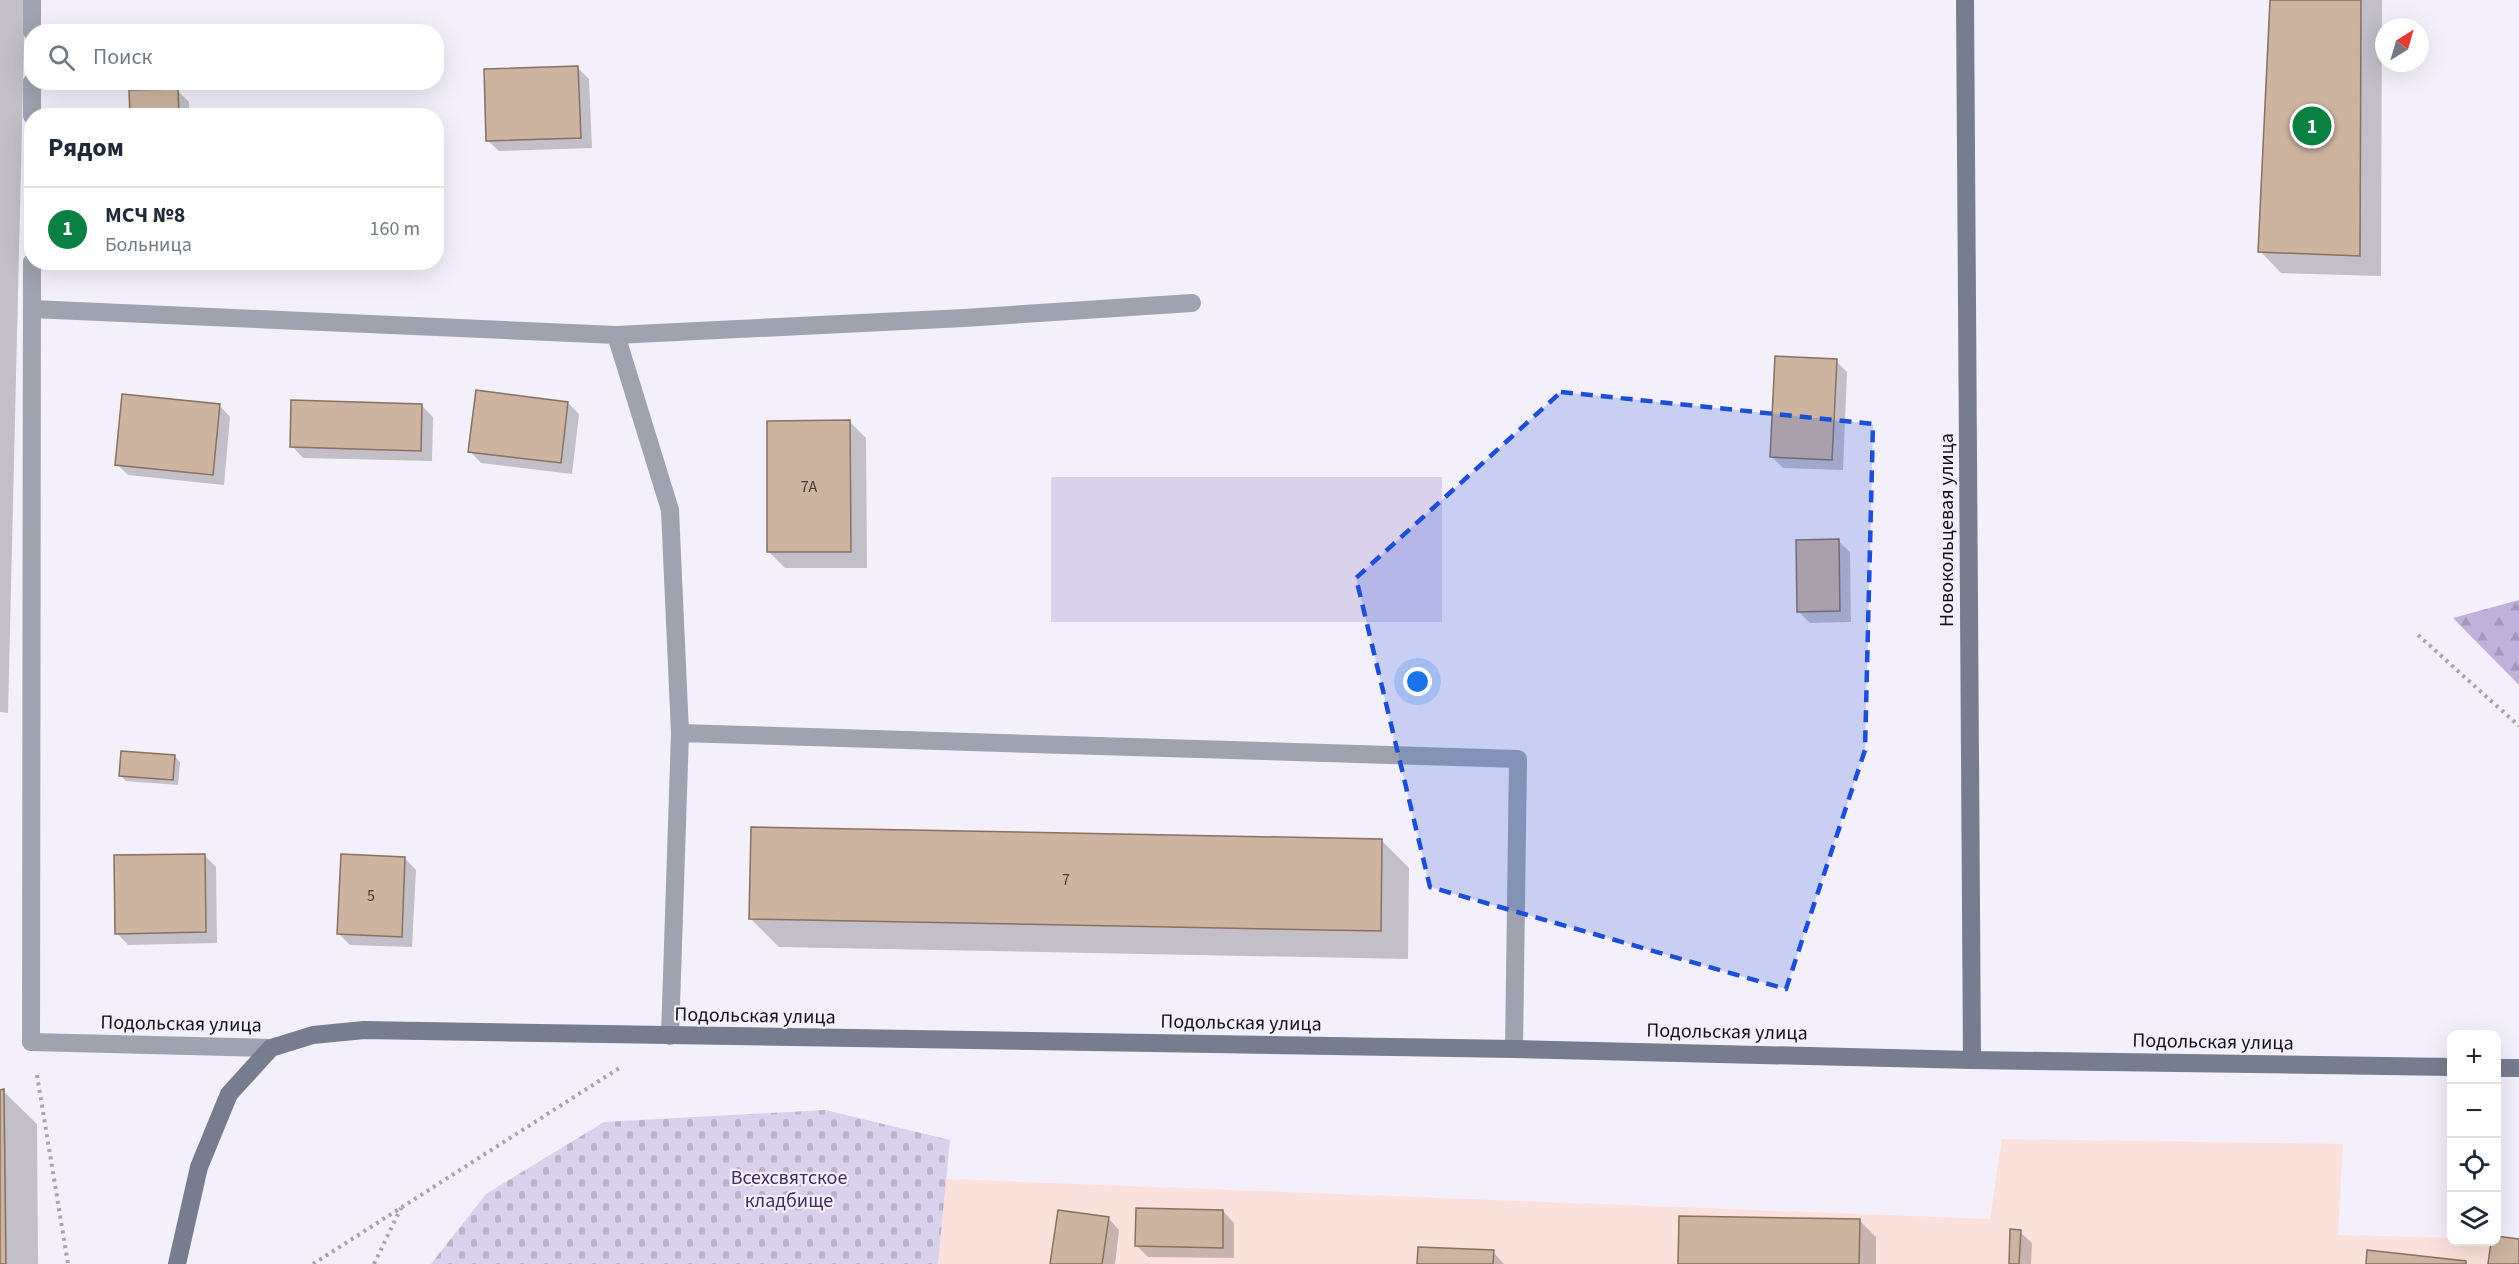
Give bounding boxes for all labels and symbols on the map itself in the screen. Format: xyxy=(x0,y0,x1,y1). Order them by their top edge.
north arrow xyxy=(2375,18,2429,72)
pin: 1 xyxy=(2292,104,2332,148)
street label: Новокольцевая улица xyxy=(1933,433,1961,627)
house number: 7А xyxy=(801,476,818,498)
your location xyxy=(1403,667,1432,696)
house number: 7 xyxy=(1062,869,1070,891)
house number: 5 xyxy=(367,885,375,907)
street label: Подольская улица xyxy=(674,1001,836,1031)
street label: Подольская улица xyxy=(1160,1008,1322,1038)
street label: Подольская улица xyxy=(100,1009,262,1039)
street label: Подольская улица xyxy=(1646,1017,1808,1047)
street label: Подольская улица xyxy=(2132,1027,2294,1057)
park label: Всехсвятское кладбище xyxy=(731,1164,847,1215)

